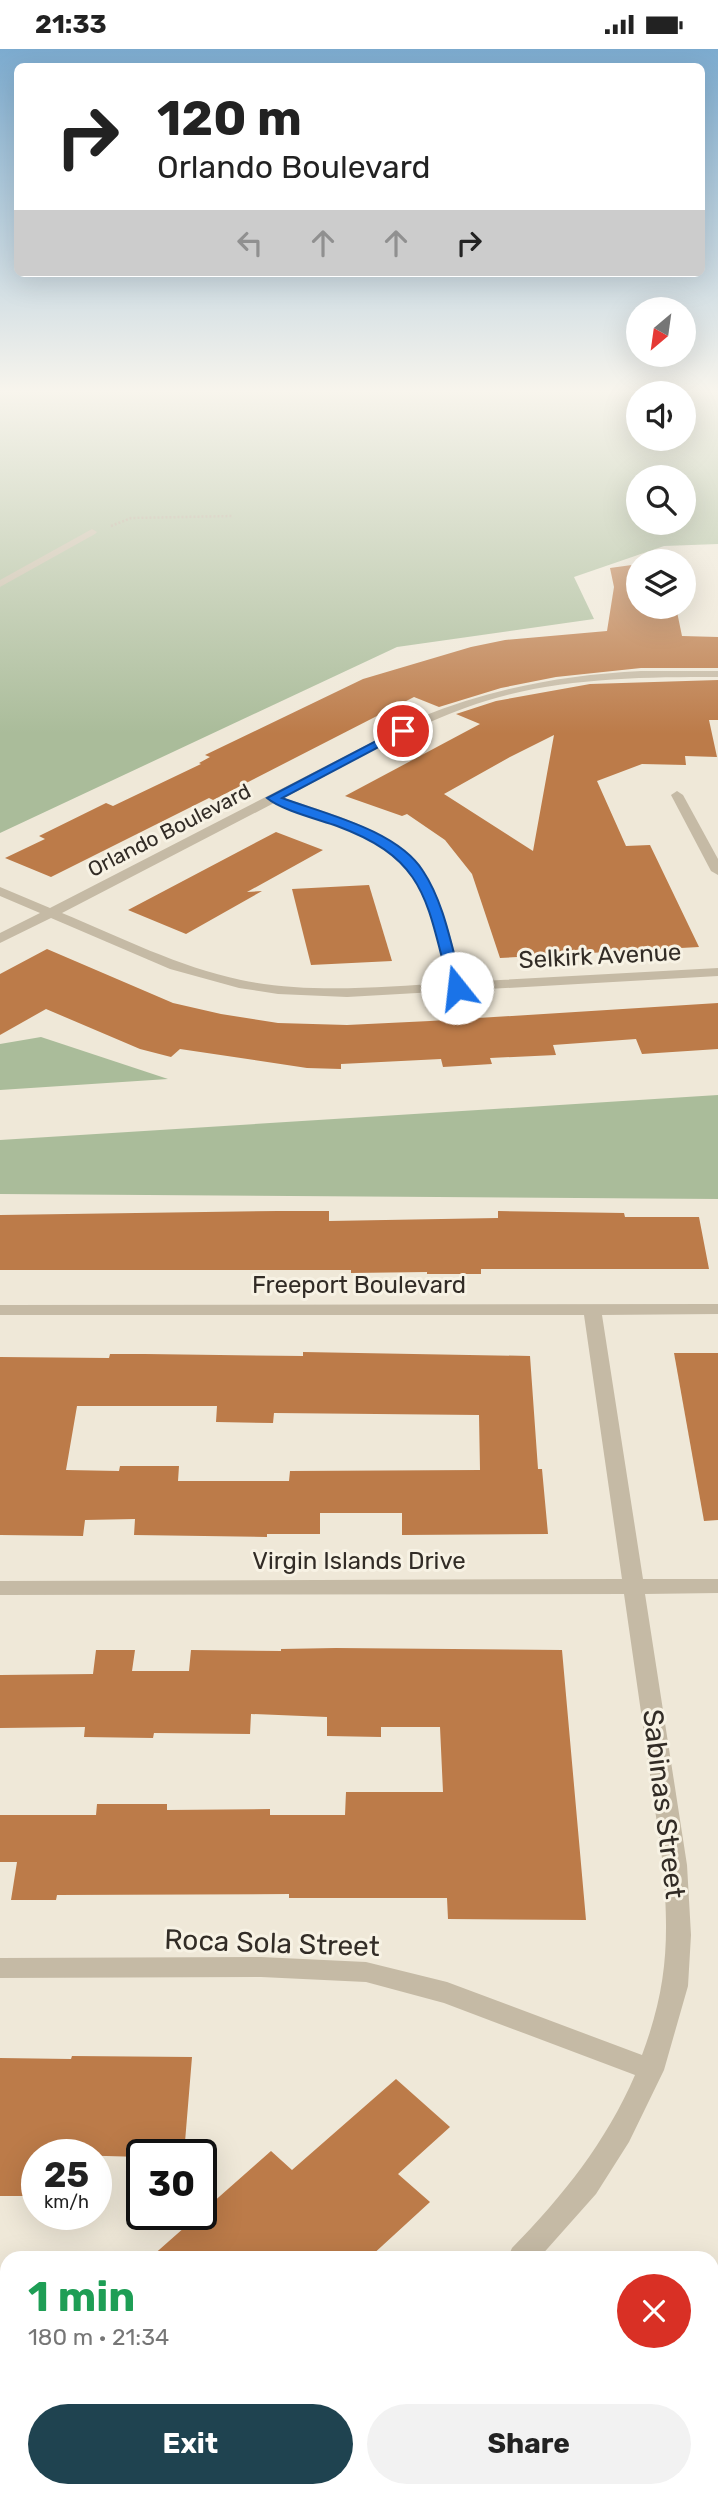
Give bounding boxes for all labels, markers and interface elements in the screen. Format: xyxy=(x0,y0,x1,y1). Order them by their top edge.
text: 21:33 xyxy=(35,9,107,40)
text: 120 m xyxy=(157,89,302,147)
icon: right xyxy=(42,91,133,182)
text: Orlando Boulevard xyxy=(157,148,431,186)
icon: left xyxy=(231,224,269,262)
icon: ahead xyxy=(304,224,342,262)
icon: ahead xyxy=(377,224,415,262)
icon: right xyxy=(450,224,488,262)
north arrow xyxy=(626,297,696,367)
map controls xyxy=(626,297,696,619)
button: sound xyxy=(626,381,696,451)
button: search xyxy=(626,465,696,535)
button: layers xyxy=(626,549,696,619)
pin xyxy=(373,701,433,761)
icon: arrive xyxy=(384,712,422,750)
street label: Orlando Boulevard xyxy=(83,778,255,882)
street label: Selkirk Avenue xyxy=(518,938,682,974)
position arrow xyxy=(420,951,494,1025)
street label: Freeport Boulevard xyxy=(252,1271,466,1299)
street label: Virgin Islands Drive xyxy=(252,1547,466,1575)
street label: Sabinas Street xyxy=(636,1707,692,1901)
street label: Roca Sola Street xyxy=(164,1923,380,1963)
speed limit sign: 30 xyxy=(126,2139,217,2230)
text: 25 xyxy=(44,2154,89,2196)
text: km/h xyxy=(44,2191,89,2213)
text: 1 min xyxy=(28,2272,135,2322)
button: close xyxy=(617,2274,691,2348)
text: 180 m · 21:34 xyxy=(28,2323,169,2351)
button: Exit xyxy=(28,2404,353,2484)
button: Share xyxy=(367,2404,691,2484)

